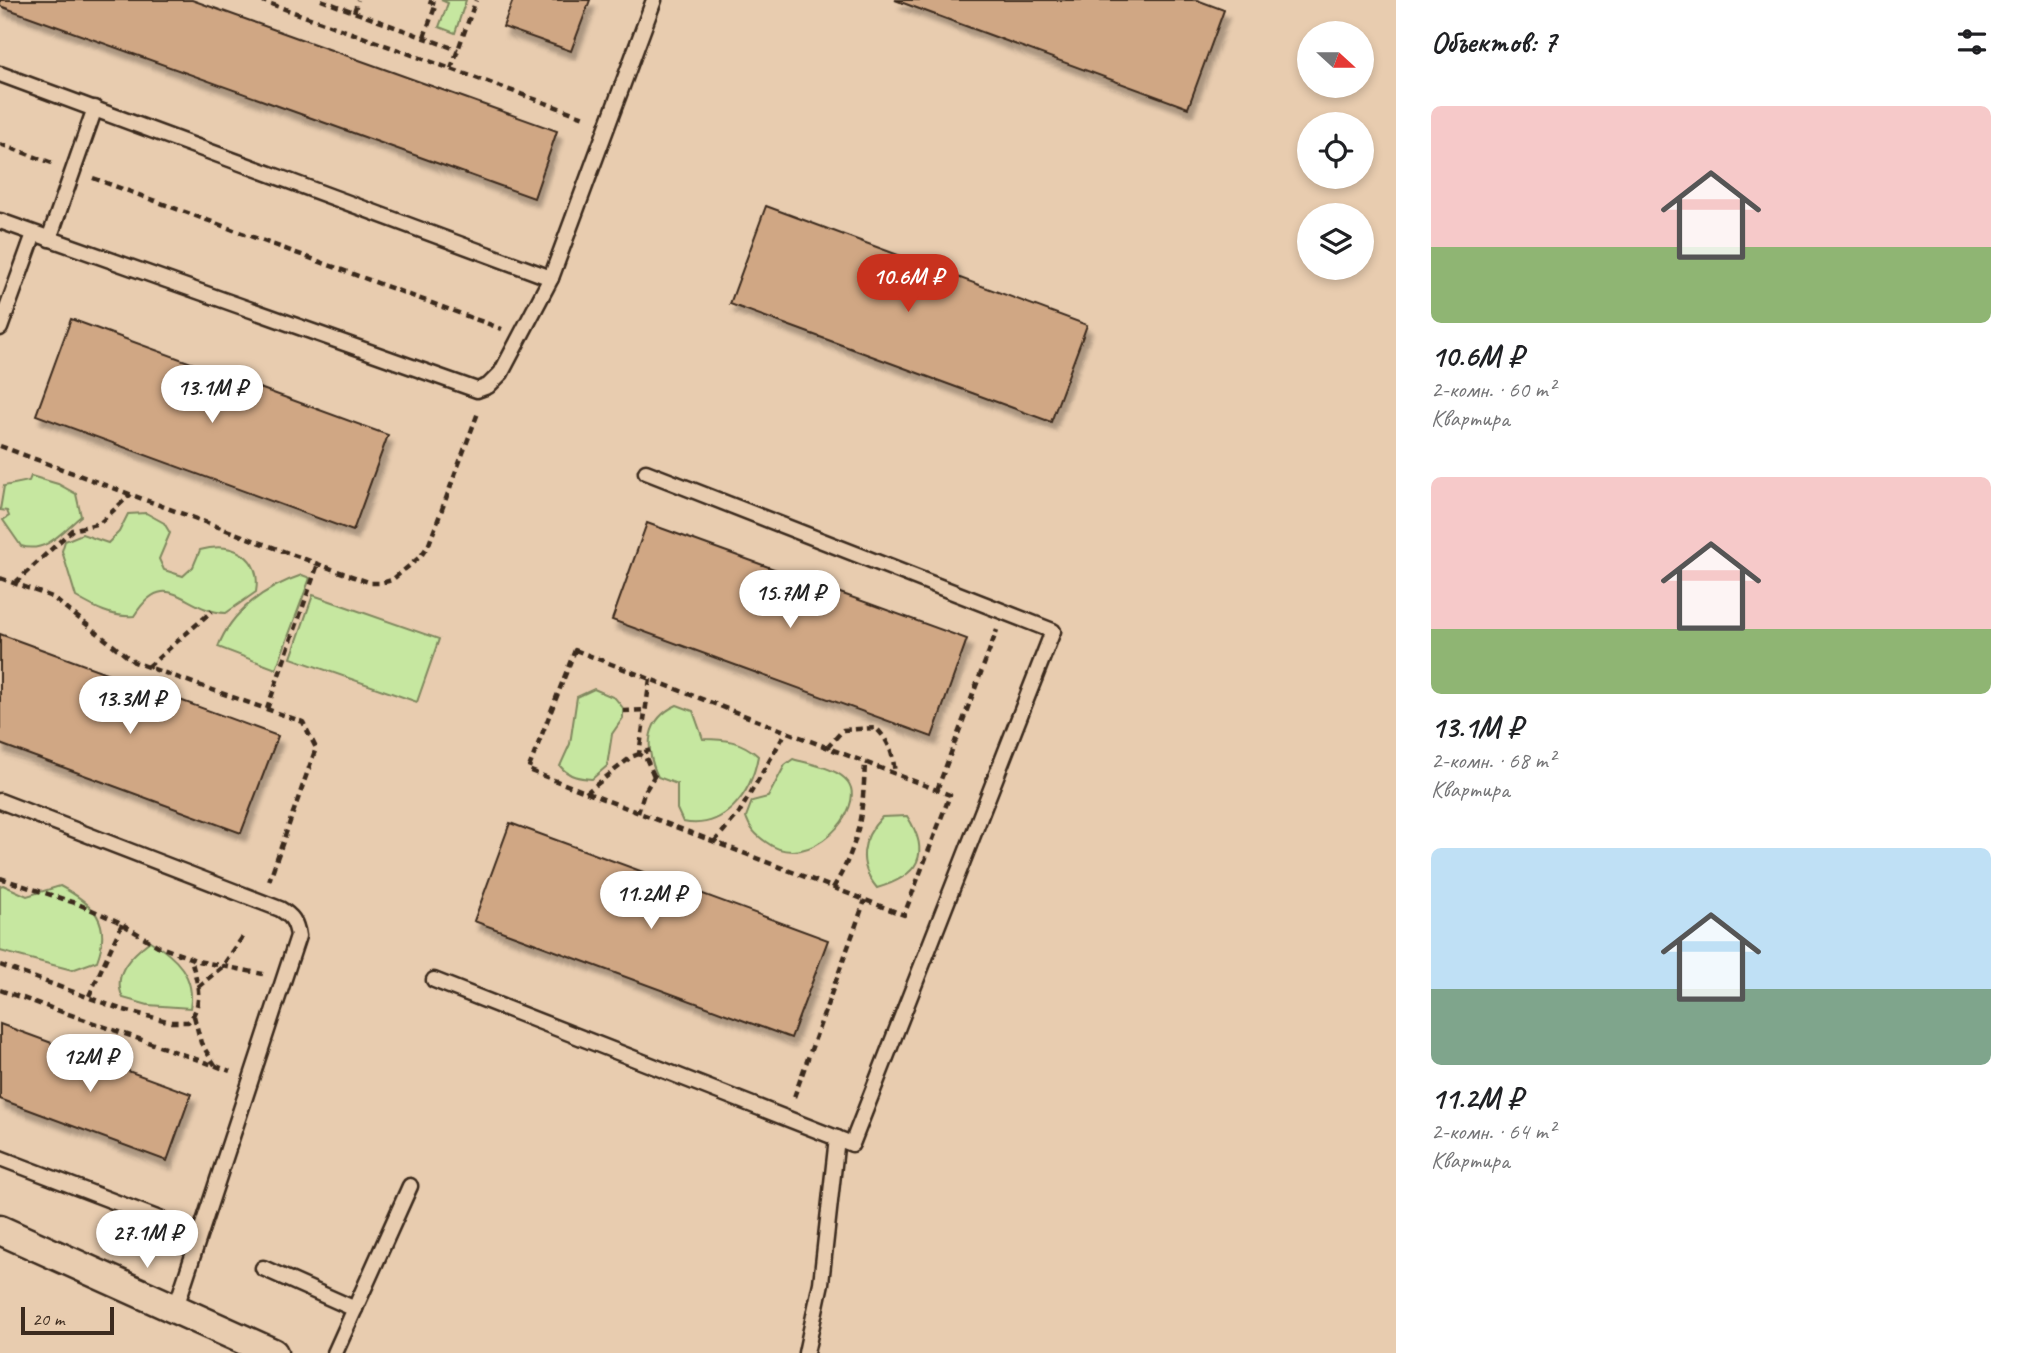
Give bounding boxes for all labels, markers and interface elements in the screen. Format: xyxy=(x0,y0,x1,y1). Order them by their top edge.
north arrow xyxy=(1297,21,1374,98)
map controls xyxy=(1297,21,1374,280)
text: Объектов: 7 xyxy=(1431,23,1556,61)
icon: filters xyxy=(1953,23,1991,61)
button: locate xyxy=(1297,112,1374,189)
icon: home xyxy=(1648,152,1774,278)
button: layers xyxy=(1297,203,1374,280)
pin: 10.6M ₽ xyxy=(843,254,973,314)
text: 10.6M ₽ xyxy=(873,262,943,291)
text: 10.6M ₽ xyxy=(1431,337,1523,375)
pin: 13.1M ₽ xyxy=(147,366,277,425)
text: 13.1M ₽ xyxy=(177,373,247,402)
text: 2-комн. · 60 m² xyxy=(1431,375,1555,404)
text: Квартира xyxy=(1431,404,1509,433)
icon: home xyxy=(1648,523,1774,649)
pin: 15.7M ₽ xyxy=(725,570,855,630)
text: 15.7M ₽ xyxy=(755,578,825,607)
pin: 13.3M ₽ xyxy=(65,676,195,736)
text: 13.3M ₽ xyxy=(95,684,165,713)
text: 13.1M ₽ xyxy=(1431,708,1522,746)
text: 2-комн. · 68 m² xyxy=(1431,746,1555,775)
text: Квартира xyxy=(1431,775,1509,804)
pin: 11.2M ₽ xyxy=(586,872,716,931)
text: 11.2M ₽ xyxy=(616,879,686,908)
icon: home xyxy=(1648,894,1774,1020)
pin: 12M ₽ xyxy=(41,1034,139,1094)
text: 12M ₽ xyxy=(63,1042,117,1071)
text: 11.2M ₽ xyxy=(1431,1079,1522,1117)
text: 2-комн. · 64 m² xyxy=(1431,1117,1555,1146)
text: Квартира xyxy=(1431,1146,1509,1175)
pin: 27.1M ₽ xyxy=(82,1210,212,1270)
text: 27.1M ₽ xyxy=(112,1218,182,1247)
scale bar xyxy=(21,1304,114,1336)
text: 20 m xyxy=(32,1307,64,1331)

